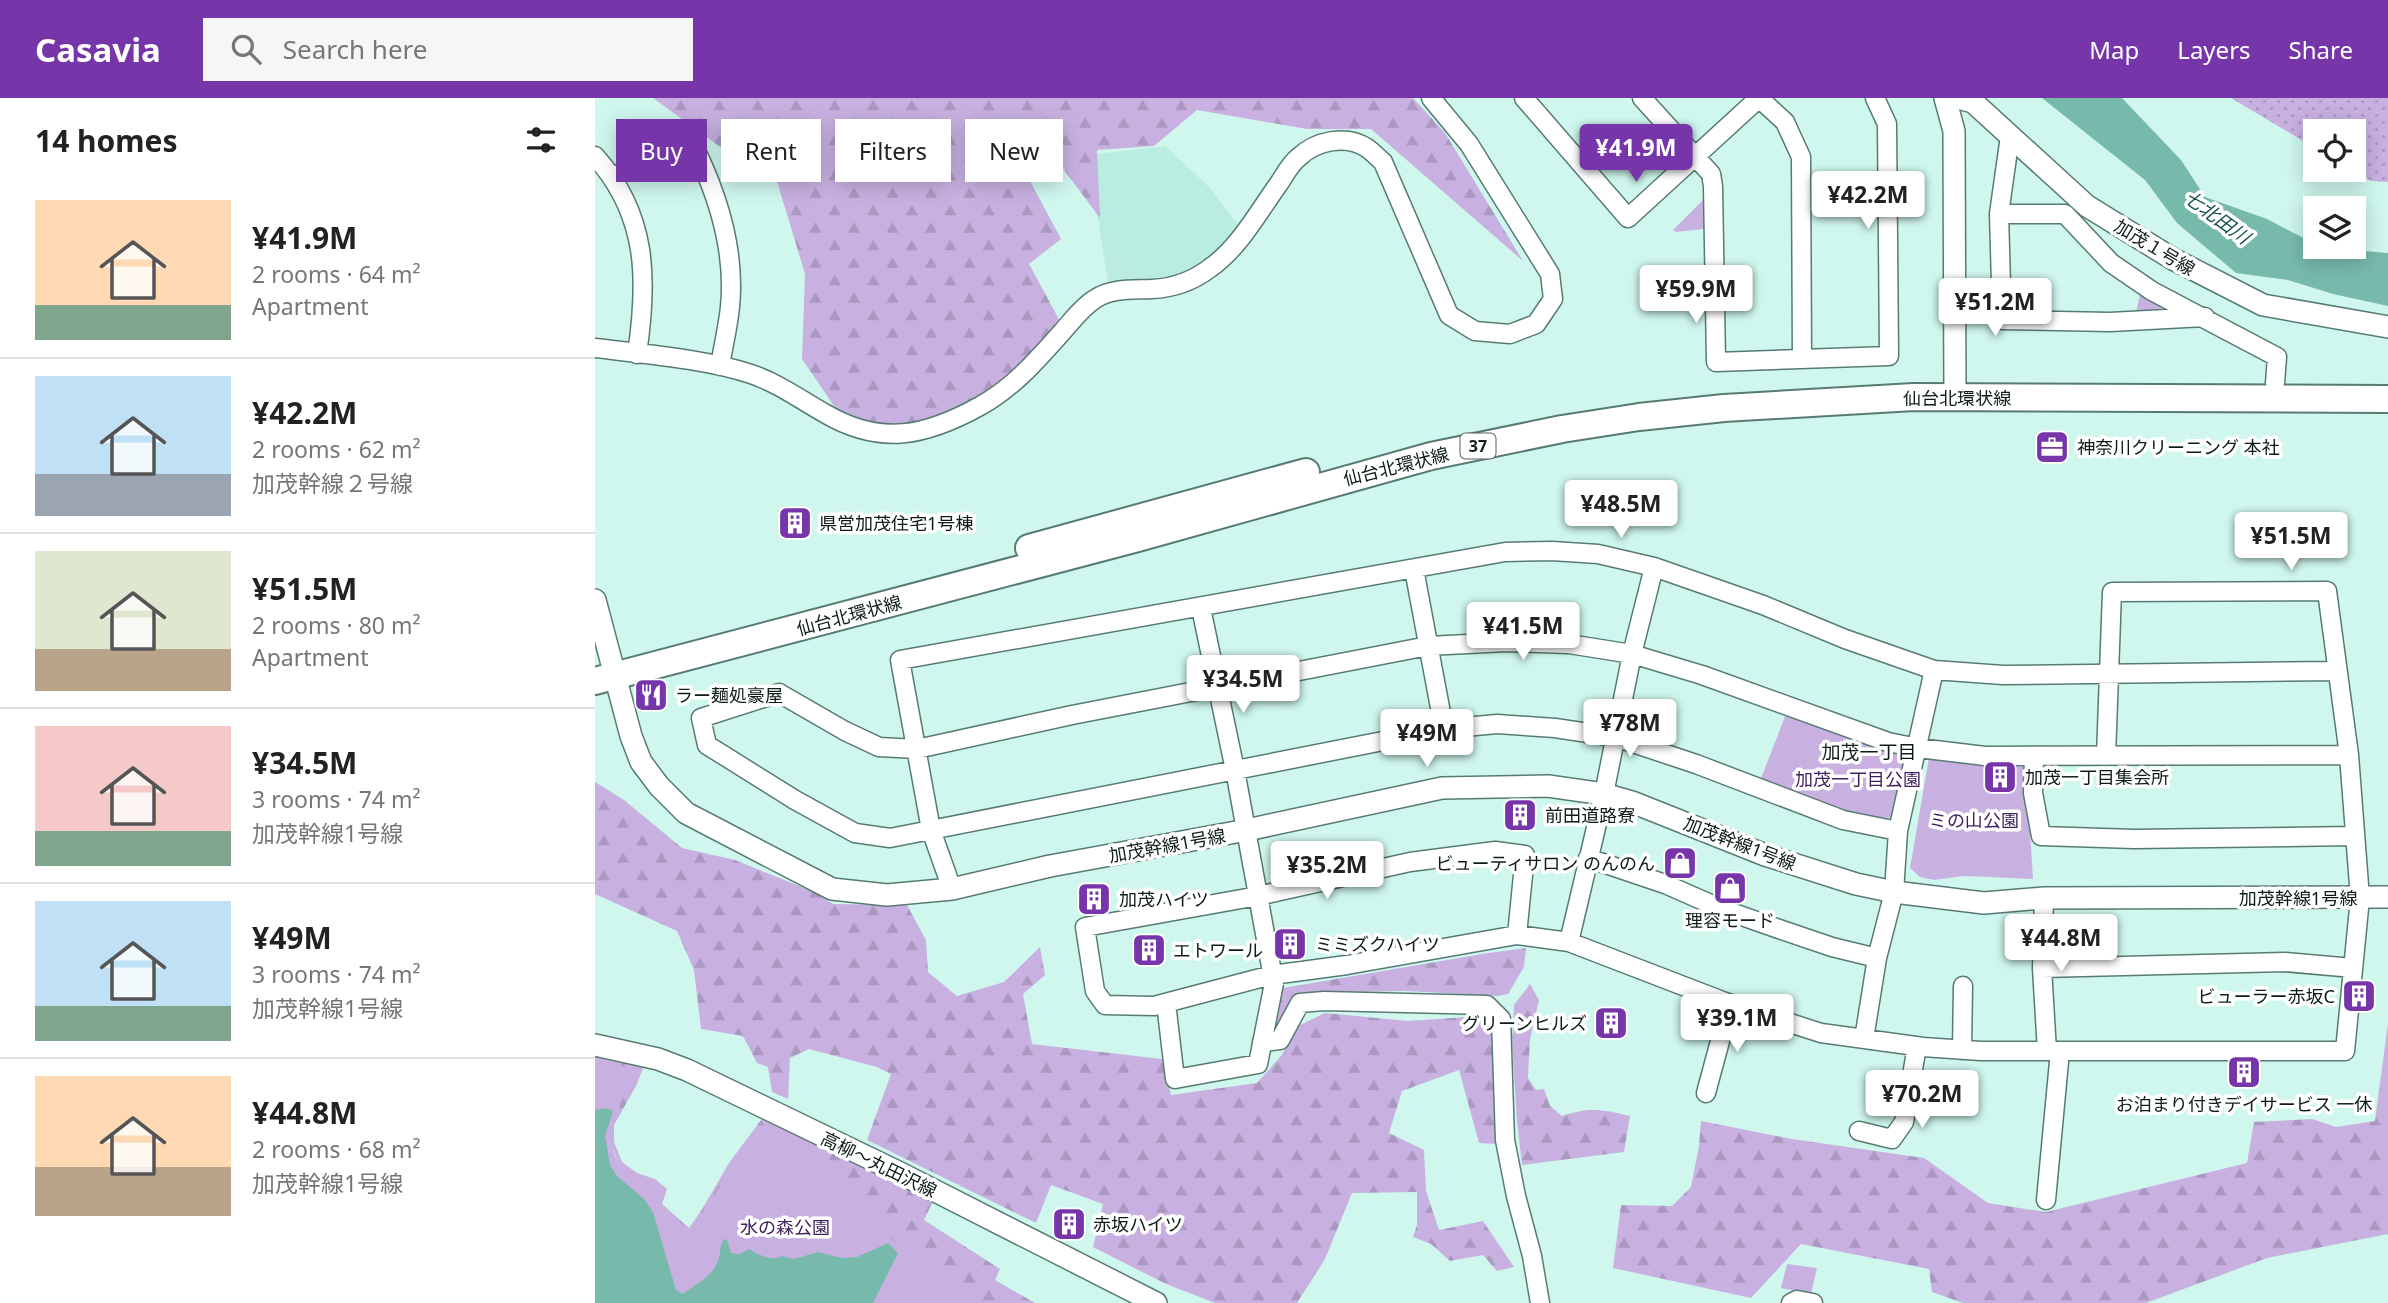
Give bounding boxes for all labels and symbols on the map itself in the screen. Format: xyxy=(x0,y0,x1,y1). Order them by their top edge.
pin: ¥41.9M xyxy=(1579,125,1693,184)
pin: ¥42.2M xyxy=(1811,172,1925,231)
water label: 七北田川 xyxy=(2179,184,2257,251)
street label: 加茂１号線 xyxy=(2110,214,2200,280)
pin: ¥59.9M xyxy=(1639,266,1753,325)
pin: ¥51.2M xyxy=(1938,278,2052,338)
street label: 仙台北環状線 xyxy=(1903,386,2011,410)
office icon: 神奈川クリーニング 本社 xyxy=(2033,428,2071,466)
road number: 37 xyxy=(1461,434,1495,458)
place label: 神奈川クリーニング 本社 xyxy=(2077,435,2280,459)
street label: 仙台北環状線 xyxy=(1341,441,1451,491)
pin: ¥48.5M xyxy=(1564,480,1678,540)
building icon: 県営加茂住宅1号棟 xyxy=(776,504,814,542)
place label: 県営加茂住宅1号棟 xyxy=(819,511,973,535)
pin: ¥51.5M xyxy=(2234,512,2348,572)
street label: 仙台北環状線 xyxy=(794,589,904,641)
pin: ¥41.5M xyxy=(1466,602,1580,662)
pin: ¥34.5M xyxy=(1186,656,1300,715)
restaurant icon: ラー麺処豪屋 xyxy=(632,676,670,714)
place label: ラー麺処豪屋 xyxy=(675,683,783,707)
pin: ¥78M xyxy=(1589,700,1671,759)
pin: ¥49M xyxy=(1386,710,1468,769)
district label: 加茂一丁目 xyxy=(1821,739,1917,765)
building icon: 加茂一丁目集会所 xyxy=(1981,758,2019,796)
place label: 加茂一丁目集会所 xyxy=(2025,765,2169,789)
park label: 加茂一丁目公園 xyxy=(1795,767,1921,791)
building icon: 前田道路寮 xyxy=(1501,796,1539,834)
place label: 前田道路寮 xyxy=(1545,803,1635,827)
park label: ミの山公園 xyxy=(1929,808,2019,832)
street label: 加茂幹線1号線 xyxy=(1680,811,1800,875)
street label: 加茂幹線1号線 xyxy=(1107,823,1227,867)
pin: ¥35.2M xyxy=(1270,842,1384,901)
shop icon: ビューティサロン のんのん xyxy=(1661,844,1699,882)
place label: ビューティサロン のんのん xyxy=(1435,851,1655,875)
shop icon: 理容モード xyxy=(1711,869,1749,907)
building icon: 加茂ハイツ xyxy=(1075,880,1113,918)
street label: 加茂幹線1号線 xyxy=(2239,886,2357,910)
place label: 加茂ハイツ xyxy=(1119,887,1209,911)
place label: 理容モード xyxy=(1685,908,1775,932)
pin: ¥44.8M xyxy=(2004,914,2118,974)
building icon: ミミズクハイツ xyxy=(1271,925,1309,963)
building icon: エトワール xyxy=(1130,931,1168,969)
place label: ミミズクハイツ xyxy=(1315,932,1440,956)
place label: エトワール xyxy=(1173,938,1263,962)
building icon: ビューラー赤坂C xyxy=(2340,977,2378,1015)
place label: ビューラー赤坂C xyxy=(2198,984,2335,1008)
pin: ¥39.1M xyxy=(1680,995,1794,1054)
building icon: グリーンヒルズ xyxy=(1592,1004,1630,1042)
place label: グリーンヒルズ xyxy=(1462,1011,1587,1035)
building icon: お泊まり付きデイサービス 一休 xyxy=(2225,1053,2263,1091)
pin: ¥70.2M xyxy=(1865,1070,1979,1130)
place label: お泊まり付きデイサービス 一休 xyxy=(2116,1092,2372,1116)
street label: 高柳～丸田沢線 xyxy=(817,1126,941,1202)
building icon: 赤坂ハイツ xyxy=(1050,1205,1088,1243)
place label: 赤坂ハイツ xyxy=(1093,1212,1183,1236)
park label: 水の森公園 xyxy=(740,1215,830,1239)

